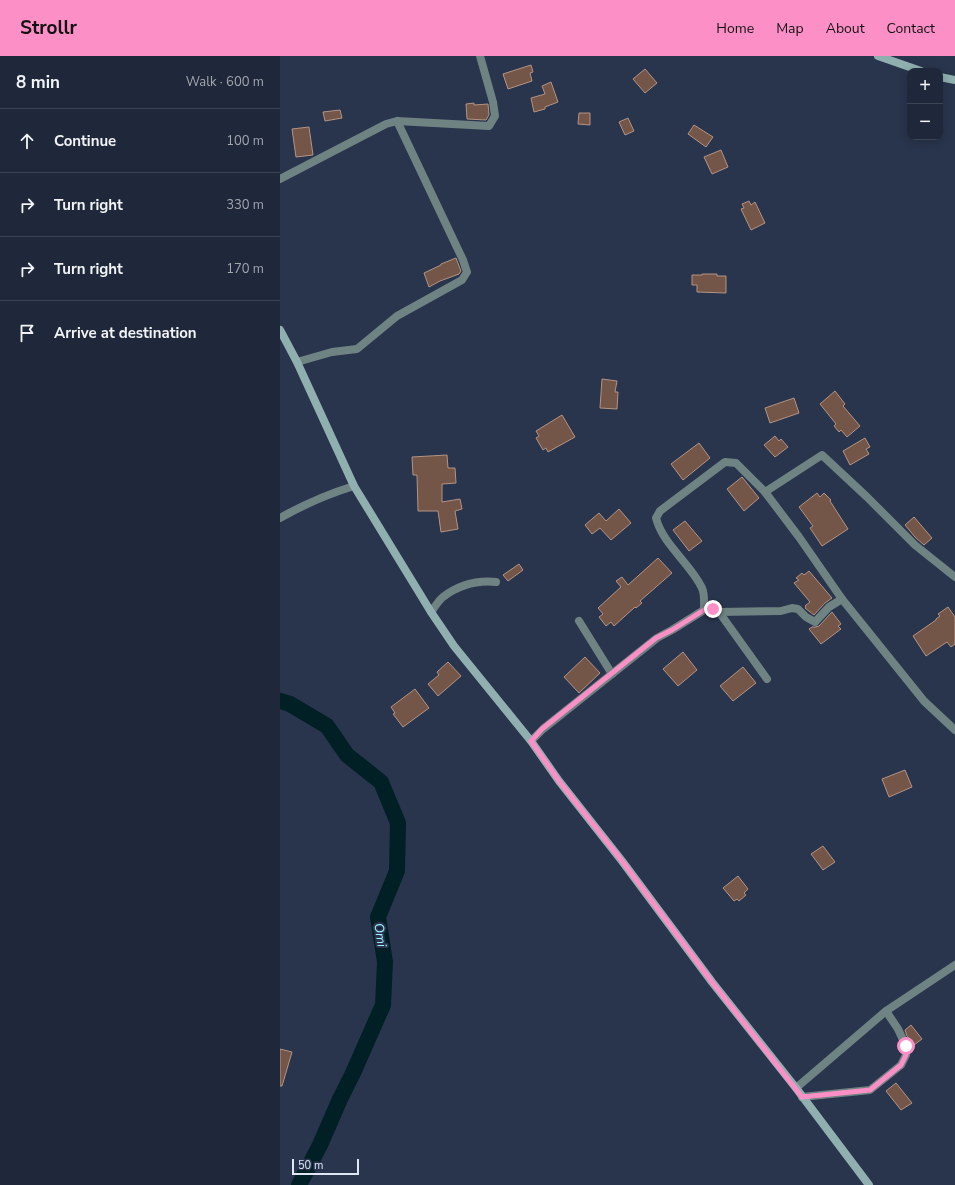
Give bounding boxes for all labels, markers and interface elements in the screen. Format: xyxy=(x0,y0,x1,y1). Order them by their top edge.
text: Strollr xyxy=(20,15,77,41)
text: Home xyxy=(716,19,754,38)
text: Map xyxy=(776,19,804,38)
text: About xyxy=(826,19,865,38)
text: Contact xyxy=(887,19,935,38)
map controls xyxy=(907,68,943,140)
button: + xyxy=(907,68,943,104)
text: 8 min xyxy=(16,71,60,94)
text: Walk · 600 m xyxy=(186,73,264,91)
button: − xyxy=(907,104,943,140)
icon: ahead xyxy=(16,130,38,152)
text: Continue xyxy=(54,131,116,151)
text: 100 m xyxy=(226,132,264,150)
icon: right xyxy=(16,194,38,216)
text: Turn right xyxy=(54,195,123,215)
text: 330 m xyxy=(226,196,264,214)
icon: right xyxy=(16,258,38,280)
text: Turn right xyxy=(54,259,123,279)
text: 170 m xyxy=(226,260,264,278)
icon: arrive xyxy=(16,322,38,344)
text: Arrive at destination xyxy=(54,323,197,343)
route end xyxy=(704,600,722,618)
water label: Omi xyxy=(369,922,391,949)
route start xyxy=(897,1037,915,1055)
scale bar xyxy=(292,1157,359,1176)
text: 50 m xyxy=(298,1158,323,1173)

